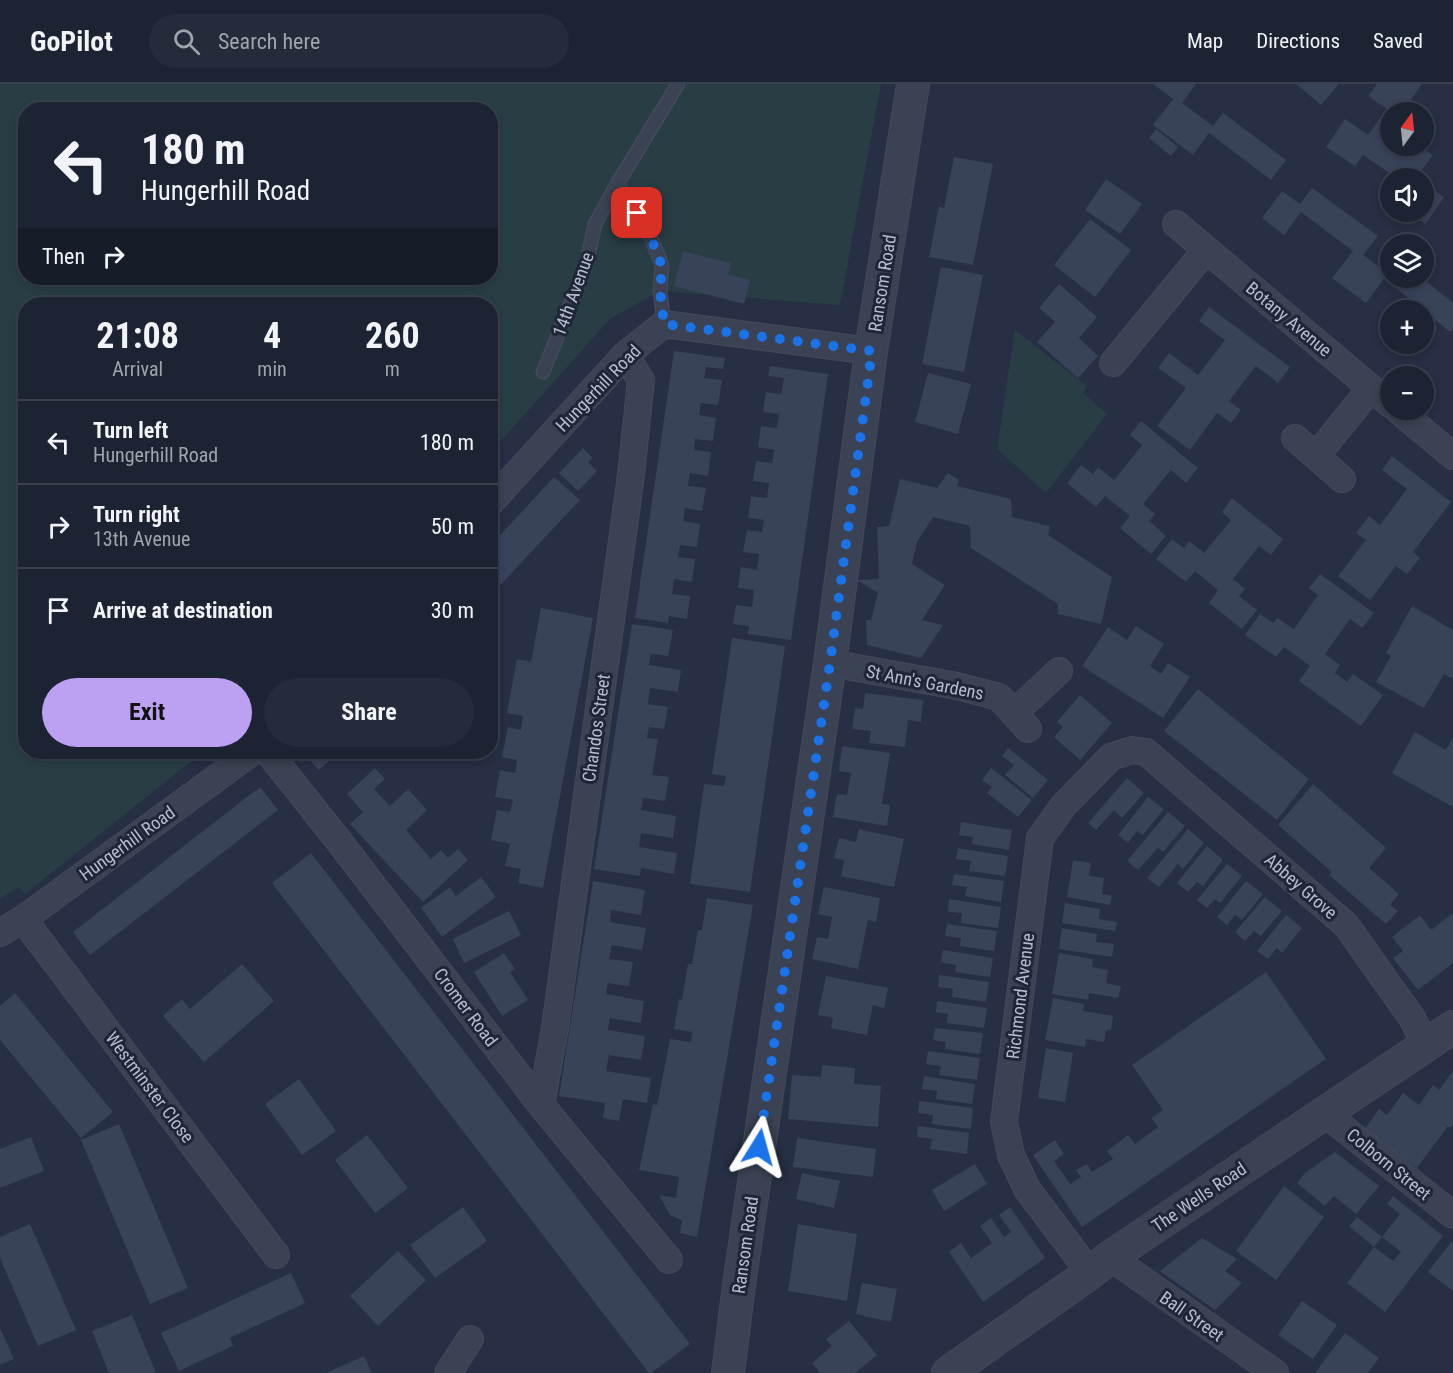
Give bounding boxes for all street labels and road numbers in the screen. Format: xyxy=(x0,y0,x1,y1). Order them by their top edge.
street label: Ransom Road xyxy=(864,233,900,333)
street label: 14th Avenue xyxy=(548,249,598,339)
street label: Botany Avenue xyxy=(1242,277,1336,361)
street label: Hungerhill Road xyxy=(551,340,645,436)
street label: St Ann's Gardens xyxy=(864,660,986,704)
street label: Chandos Street xyxy=(578,673,614,783)
street label: Hungerhill Road xyxy=(75,801,179,885)
street label: Abbey Grove xyxy=(1261,849,1341,923)
street label: Richmond Avenue xyxy=(1002,932,1038,1060)
street label: Cromer Road xyxy=(430,964,502,1050)
street label: Westminster Close xyxy=(101,1027,199,1147)
street label: Colborn Street xyxy=(1343,1124,1435,1204)
street label: The Wells Road xyxy=(1148,1158,1250,1236)
street label: Ransom Road xyxy=(728,1195,762,1295)
street label: Ball Street xyxy=(1156,1286,1228,1346)

